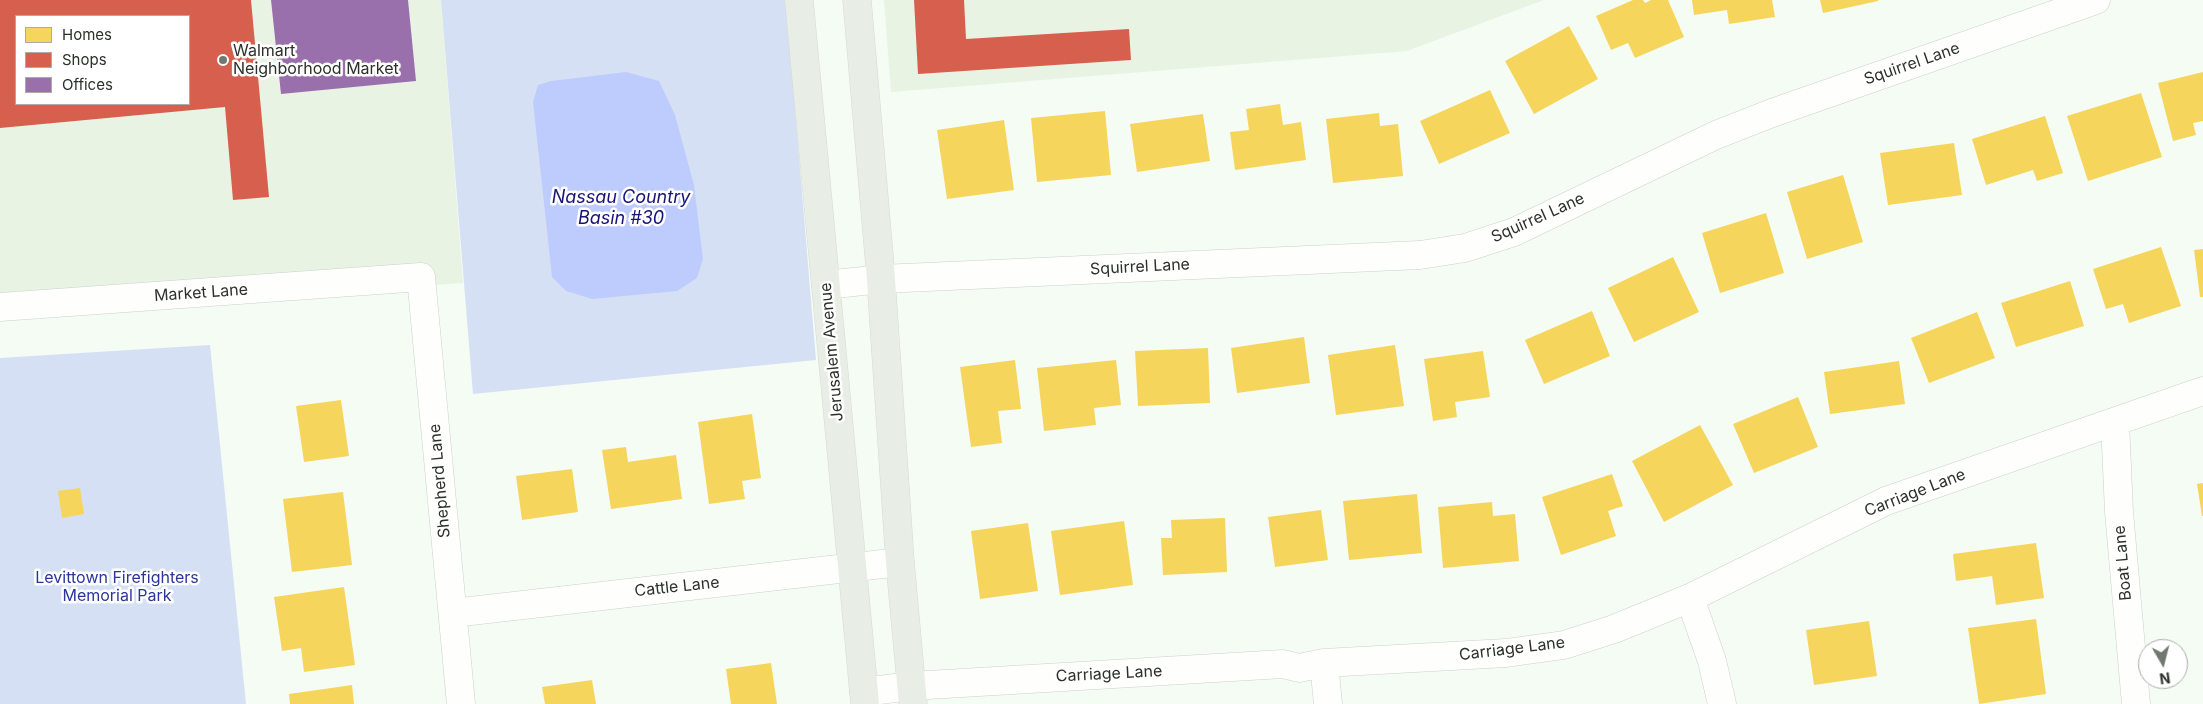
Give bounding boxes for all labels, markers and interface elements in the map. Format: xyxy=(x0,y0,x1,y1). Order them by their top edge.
legend xyxy=(15,15,190,105)
text: Homes xyxy=(62,25,112,44)
street label: Squirrel Lane xyxy=(1862,39,1962,89)
place label: Walmart Neighborhood Market xyxy=(233,41,399,79)
text: Shops xyxy=(62,50,107,69)
marker: Walmart Neighborhood Market xyxy=(217,54,229,66)
text: Offices xyxy=(62,75,113,94)
water label: Nassau Country Basin #30 xyxy=(552,187,690,230)
street label: Squirrel Lane xyxy=(1488,189,1588,247)
street label: Squirrel Lane xyxy=(1090,255,1190,279)
street label: Market Lane xyxy=(153,280,249,306)
street label: Jerusalem Avenue xyxy=(816,282,848,422)
street label: Shepherd Lane xyxy=(425,423,455,539)
street label: Carriage Lane xyxy=(1862,465,1968,521)
street label: Boat Lane xyxy=(2110,524,2136,602)
park label: Levittown Firefighters Memorial Park xyxy=(35,568,199,606)
street label: Cattle Lane xyxy=(634,573,720,601)
street label: Carriage Lane xyxy=(1458,633,1566,665)
north arrow xyxy=(2138,639,2188,689)
street label: Carriage Lane xyxy=(1055,662,1163,686)
text: N xyxy=(2159,669,2171,688)

